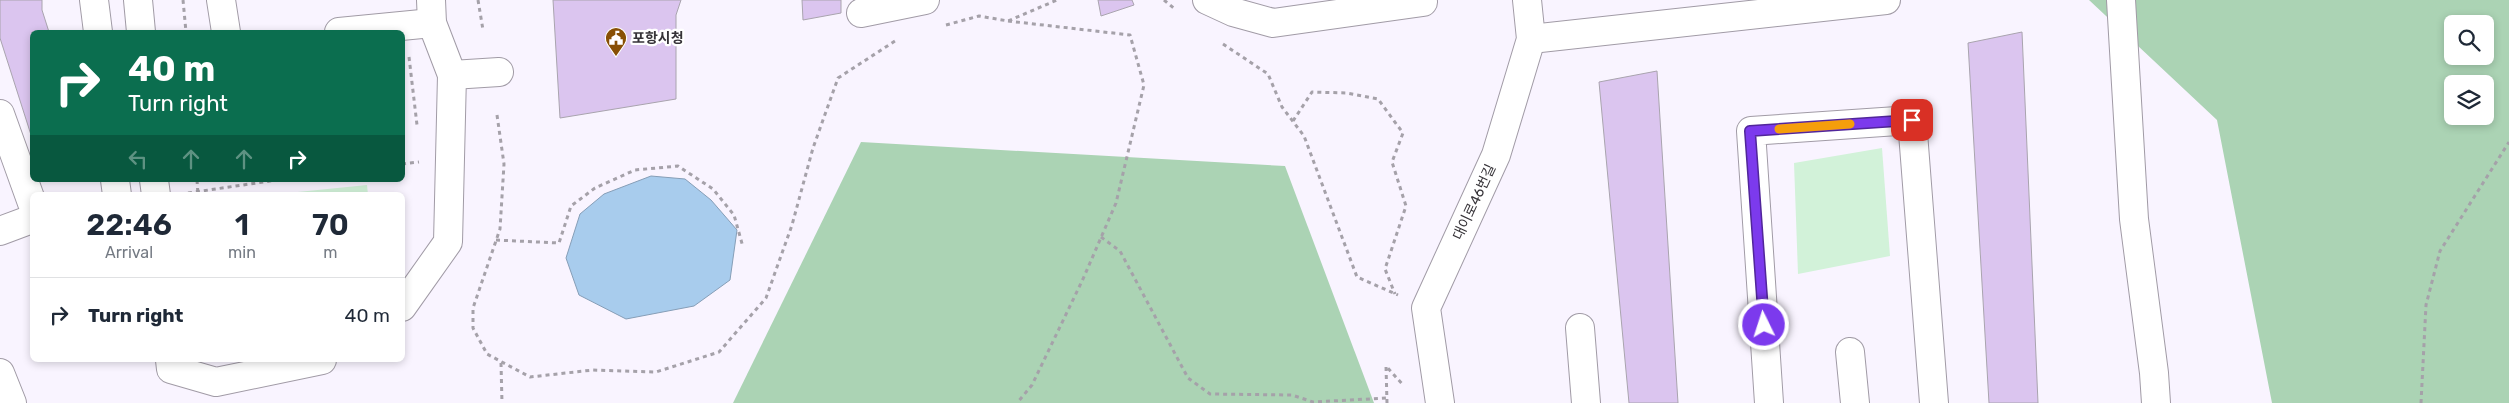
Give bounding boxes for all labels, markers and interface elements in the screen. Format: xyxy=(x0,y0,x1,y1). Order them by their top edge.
map controls xyxy=(2444,15,2494,125)
button: search xyxy=(2444,15,2494,65)
public building icon: 포항시청 xyxy=(604,26,628,57)
place label: 포항시청 xyxy=(632,30,684,47)
text: 40 m xyxy=(128,48,215,90)
icon: right xyxy=(45,50,110,115)
button: layers xyxy=(2444,75,2494,125)
text: Turn right xyxy=(128,90,228,117)
pin xyxy=(1891,99,1933,141)
icon: arrive xyxy=(1898,106,1926,134)
icon: left xyxy=(124,145,152,173)
icon: ahead xyxy=(177,145,205,173)
icon: ahead xyxy=(230,145,258,173)
icon: right xyxy=(283,145,311,173)
street label: 대이로46번길 xyxy=(1450,162,1499,243)
text: 22:46 xyxy=(86,207,172,243)
text: 1 xyxy=(235,207,249,243)
text: 70 xyxy=(312,207,349,243)
text: Arrival xyxy=(105,243,153,262)
text: min xyxy=(228,243,256,262)
text: m xyxy=(323,243,338,262)
position arrow xyxy=(1737,298,1789,350)
icon: right xyxy=(45,301,73,329)
text: Turn right xyxy=(88,304,183,327)
text: 40 m xyxy=(345,304,390,327)

